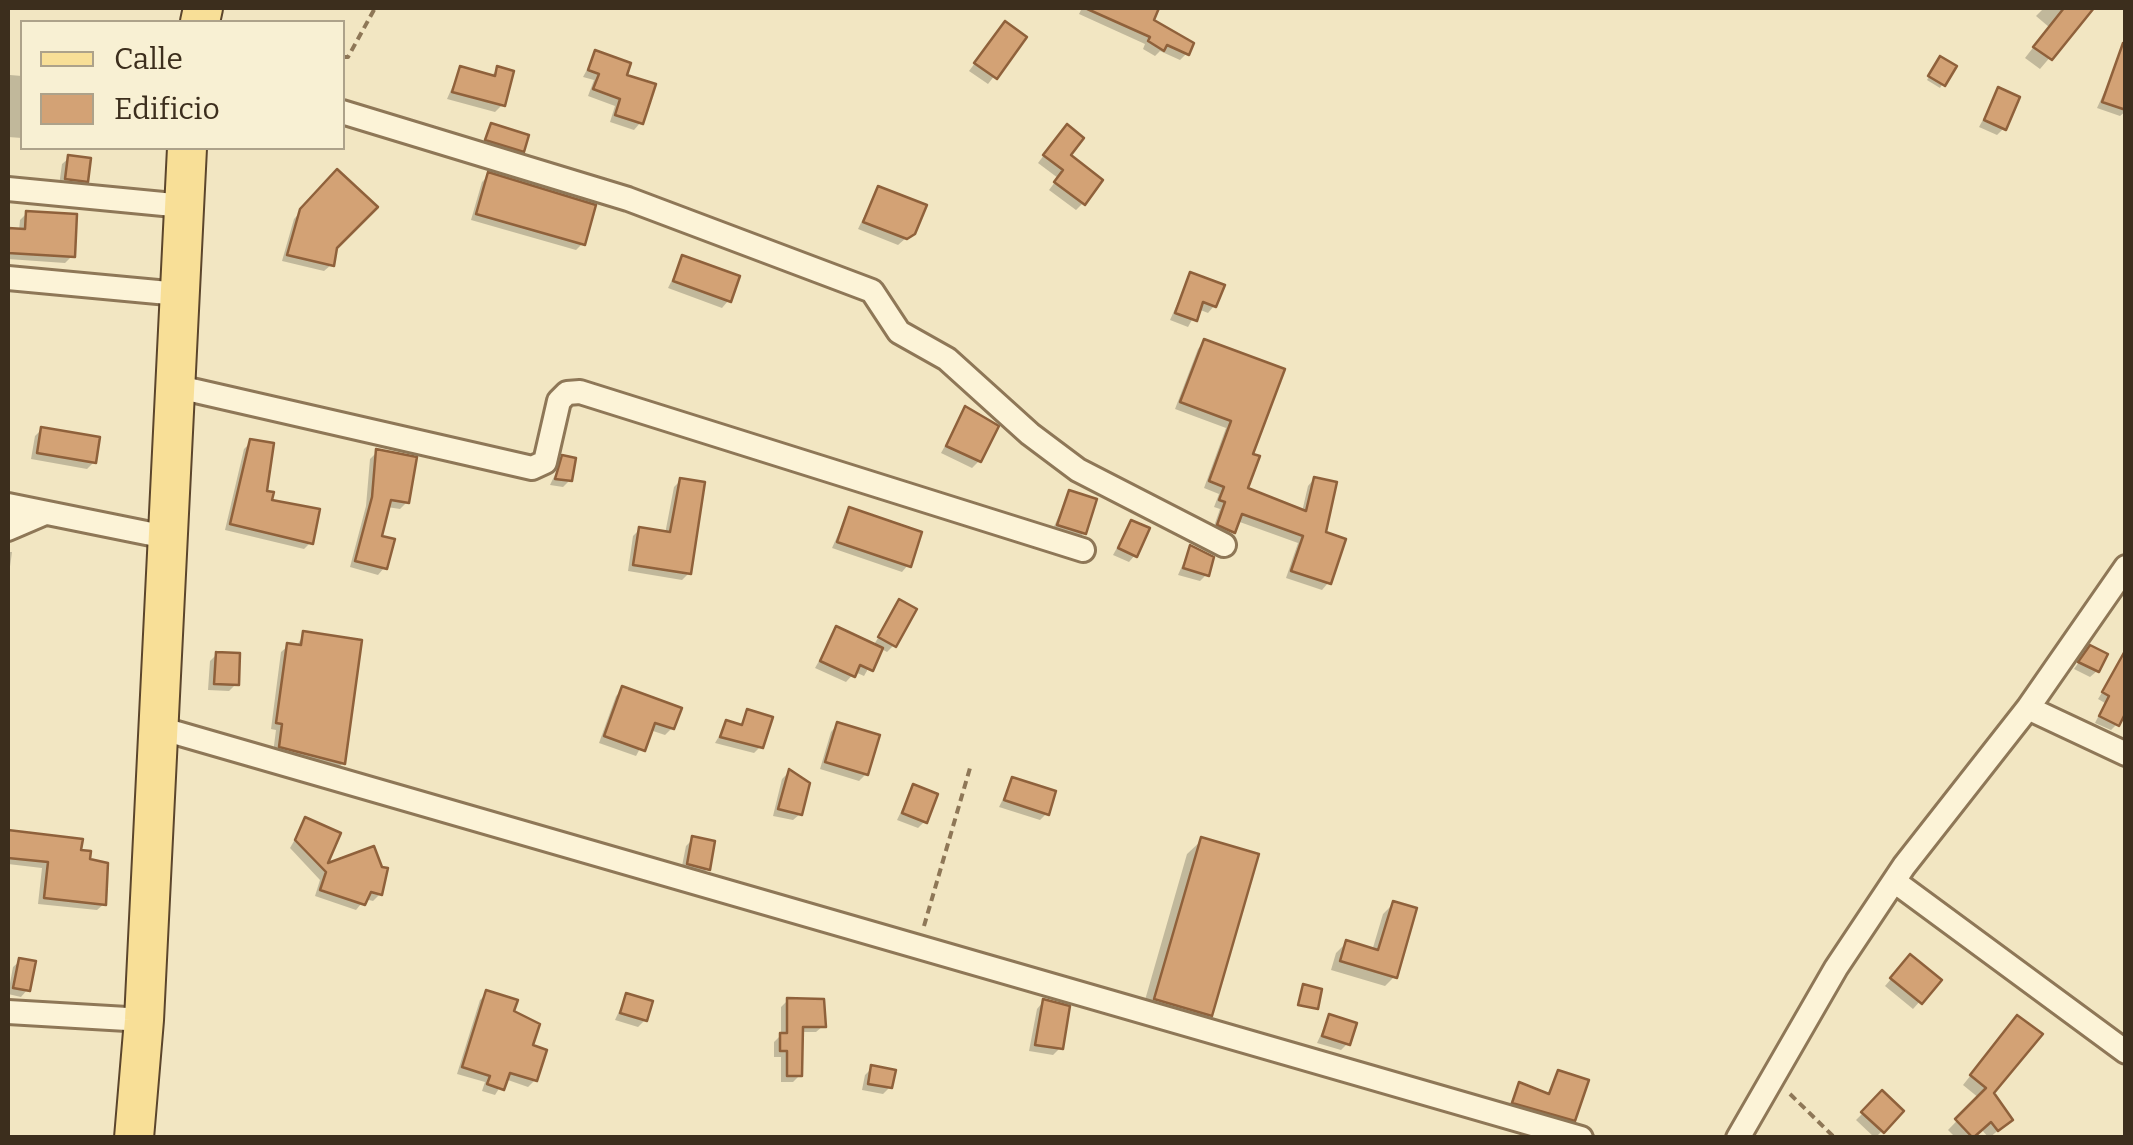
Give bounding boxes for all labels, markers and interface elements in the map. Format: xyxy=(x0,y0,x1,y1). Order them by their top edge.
legend xyxy=(20,20,345,150)
text: Calle xyxy=(114,41,183,77)
text: Edificio xyxy=(114,91,220,127)

